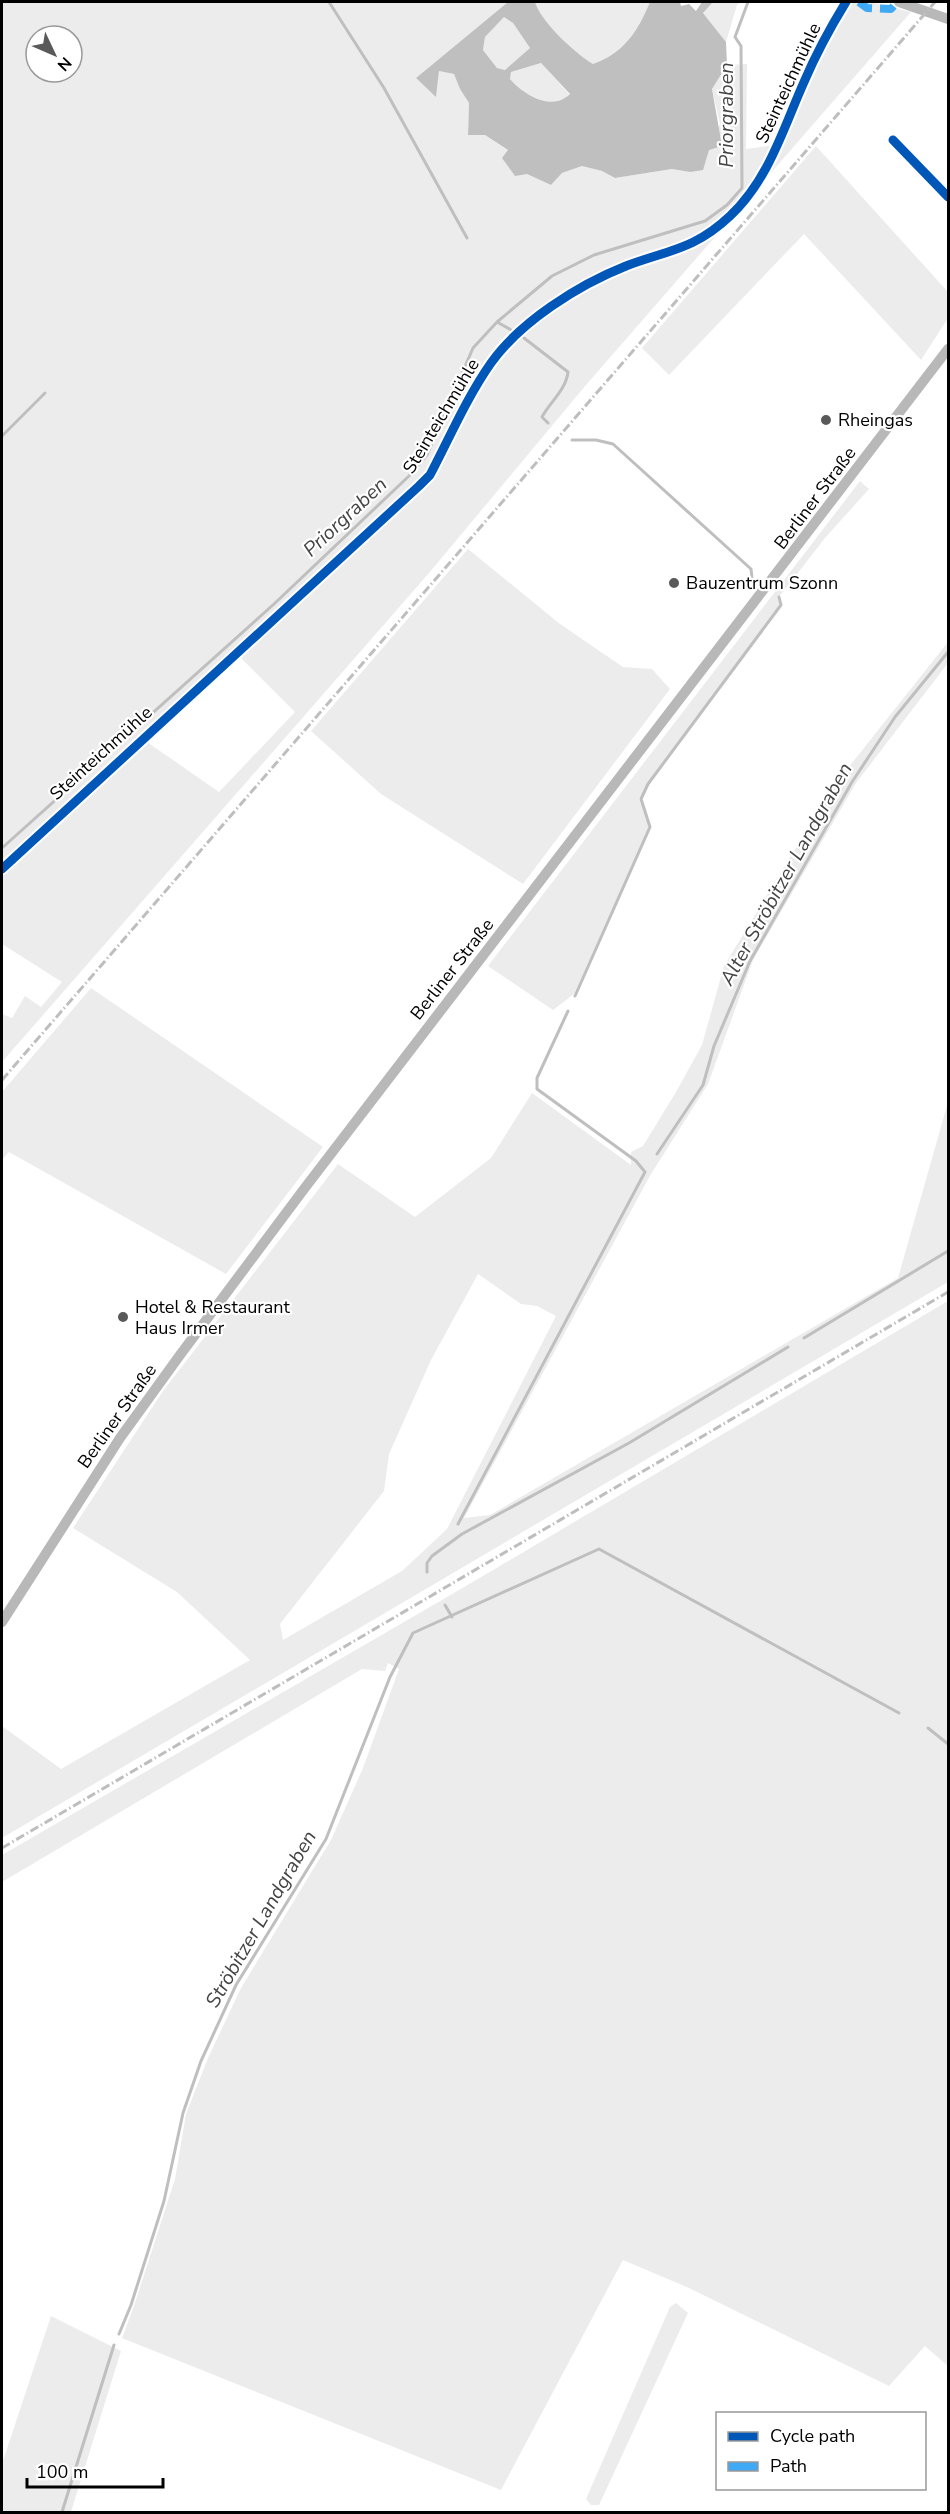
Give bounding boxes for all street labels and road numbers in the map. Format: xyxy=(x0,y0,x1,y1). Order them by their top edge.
street label: Steinteichmühle xyxy=(750,19,826,147)
street label: Steinteichmühle xyxy=(397,354,485,478)
street label: Berliner Straße xyxy=(769,442,861,554)
street label: Steinteichmühle xyxy=(45,700,157,806)
street label: Berliner Straße xyxy=(405,913,499,1025)
street label: Berliner Straße xyxy=(72,1359,162,1473)

